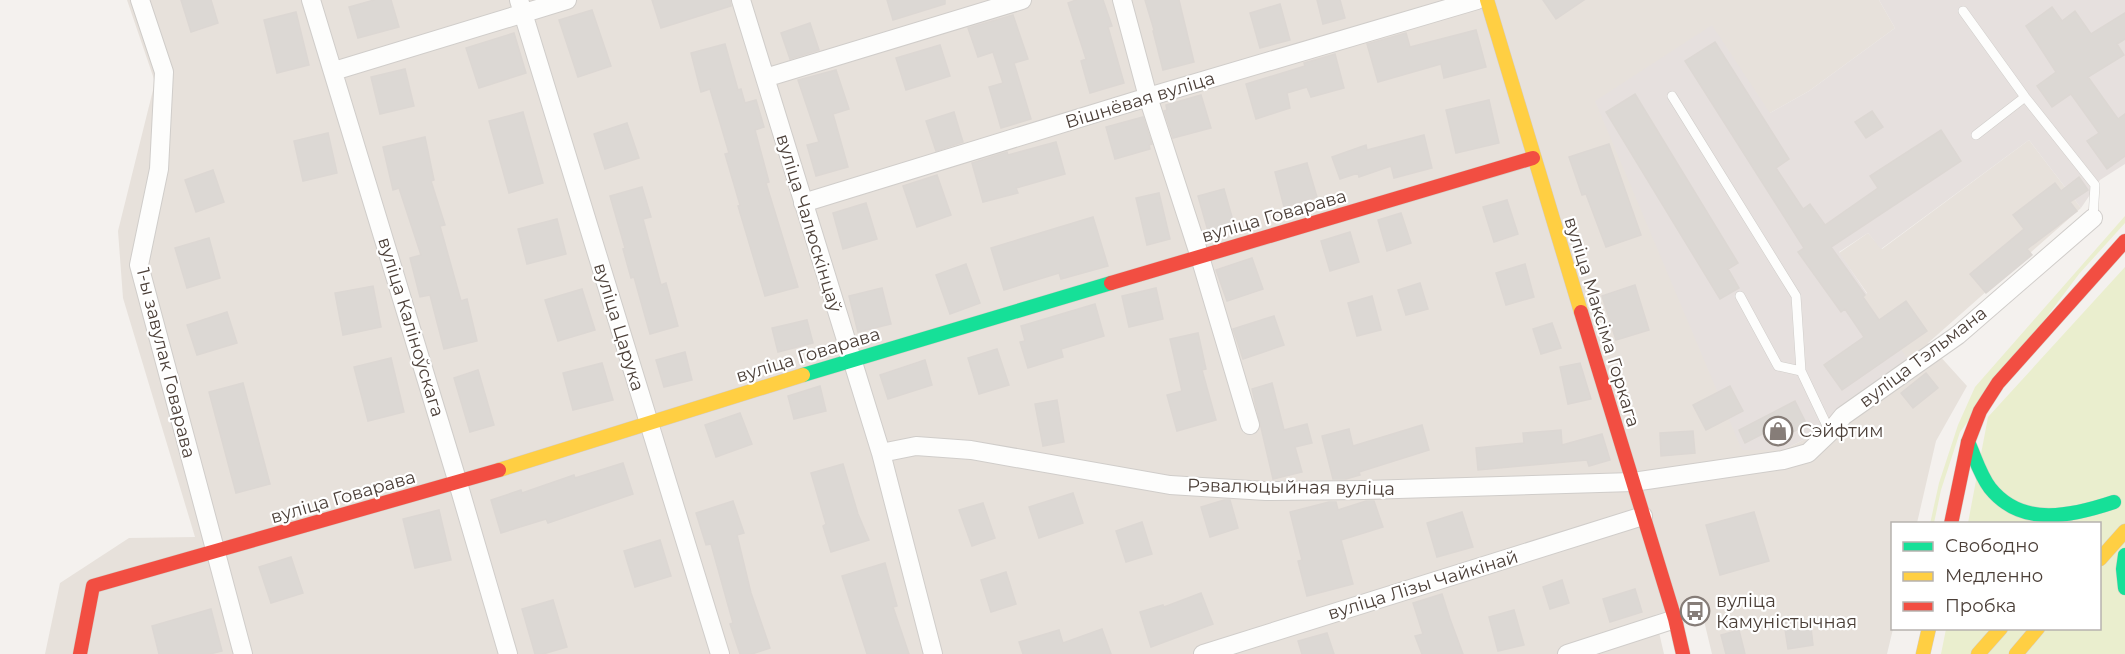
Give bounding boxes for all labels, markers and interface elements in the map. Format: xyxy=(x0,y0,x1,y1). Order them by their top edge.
street label: Вішнёвая вуліца xyxy=(1063,67,1217,133)
street label: вуліца Чалюскінцаў xyxy=(771,131,847,315)
street label: вуліца Говарава xyxy=(1199,185,1349,247)
street label: вуліца Максіма Горкага xyxy=(1560,214,1644,430)
street label: вуліца Каліноўскага xyxy=(373,235,449,419)
street label: вуліца Царука xyxy=(589,260,649,394)
street label: 1-ы завулак Говарава xyxy=(132,266,200,460)
street label: вуліца Тэльмана xyxy=(1855,302,1991,412)
street label: вуліца Говарава xyxy=(733,323,883,387)
shop icon: Сэйфтим xyxy=(1762,415,1794,447)
place label: Сэйфтим xyxy=(1799,420,1883,442)
street label: вуліца Говарава xyxy=(268,466,418,528)
street label: Рэвалюцыйная вуліца xyxy=(1187,474,1395,500)
legend xyxy=(1891,522,2101,630)
text: Свободно xyxy=(1945,535,2039,557)
street label: вуліца Лізы Чайкінай xyxy=(1325,546,1521,624)
text: Медленно xyxy=(1945,565,2043,587)
place label: вуліца Камуністычная xyxy=(1716,590,1857,633)
bus stop icon: вуліца Камуністычная xyxy=(1679,595,1711,627)
text: Пробка xyxy=(1945,595,2016,617)

